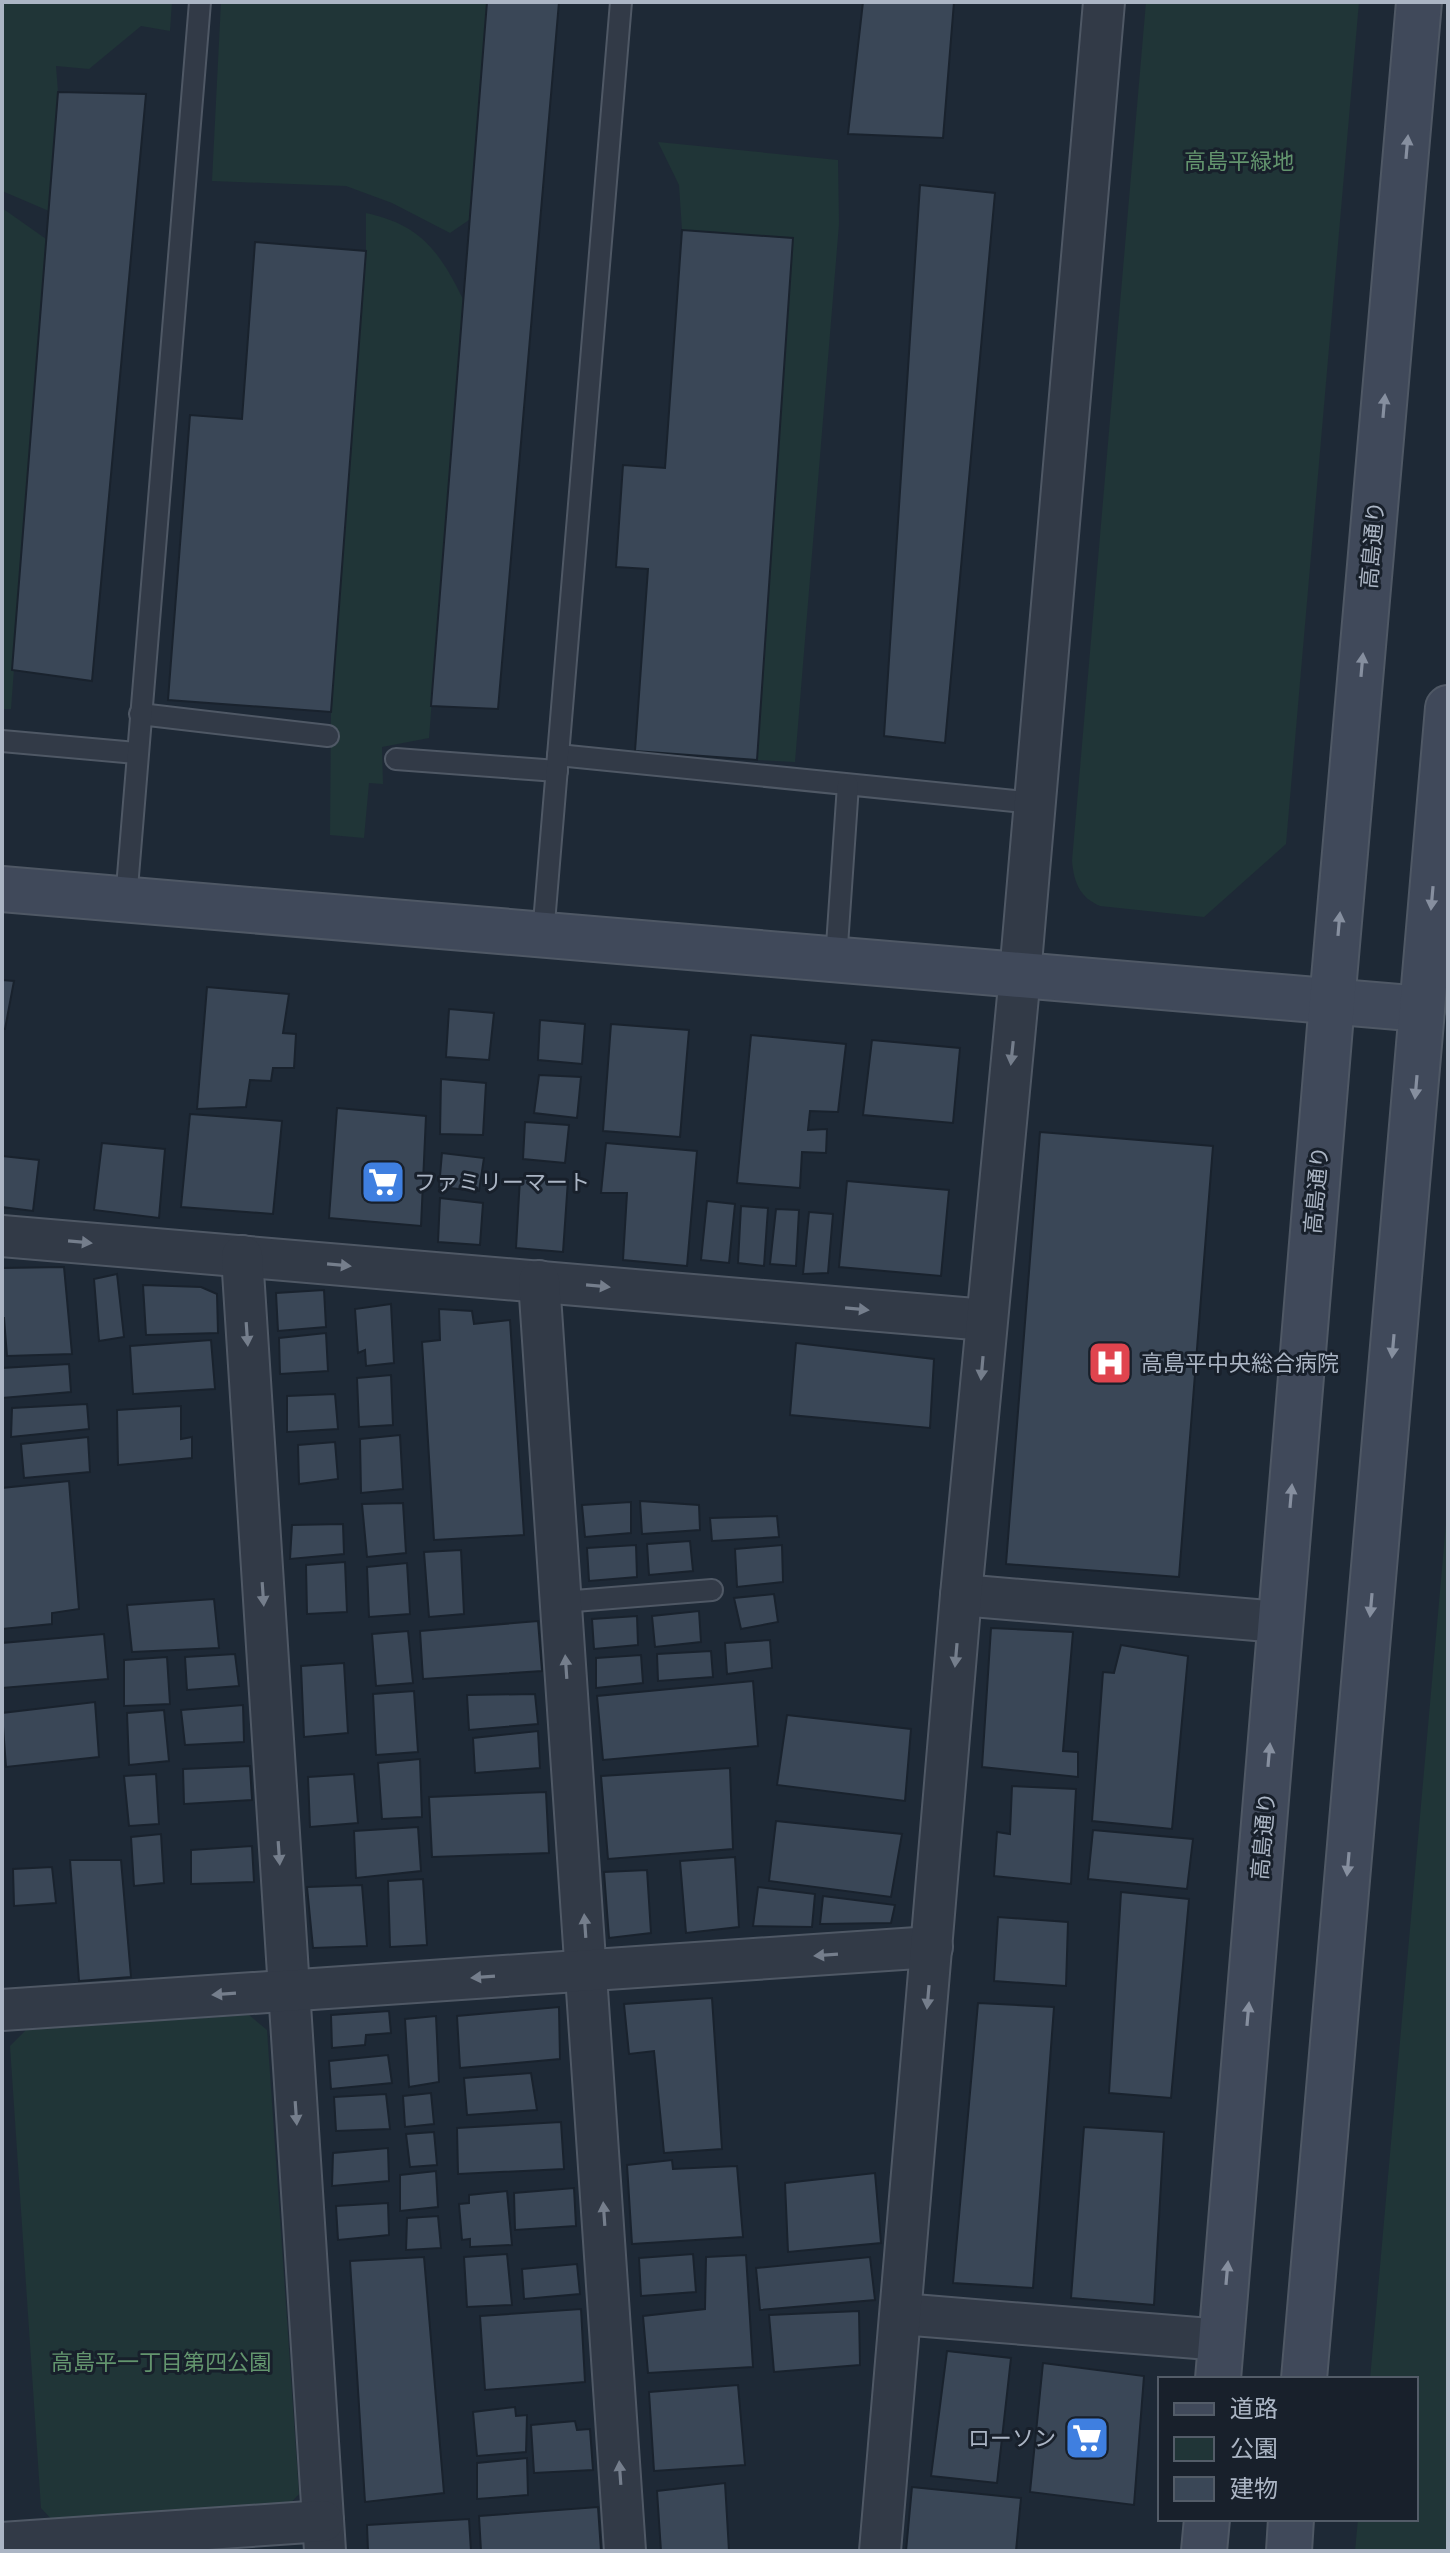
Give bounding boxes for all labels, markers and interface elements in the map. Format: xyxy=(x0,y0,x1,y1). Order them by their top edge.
one-way arrow xyxy=(1400,134,1413,159)
park label: 高島平緑地 xyxy=(1184,147,1294,175)
one-way arrow xyxy=(1378,393,1391,418)
street label: 高島通り xyxy=(1354,500,1390,590)
one-way arrow xyxy=(1355,652,1368,677)
one-way arrow xyxy=(1425,885,1438,910)
one-way arrow xyxy=(1333,911,1346,936)
one-way arrow xyxy=(1005,1041,1018,1066)
one-way arrow xyxy=(1409,1075,1422,1100)
street label: 高島通り xyxy=(1298,1145,1334,1235)
supermarket icon: ファミリーマート xyxy=(359,1158,407,1206)
place label: ファミリーマート xyxy=(414,1168,590,1196)
one-way arrow xyxy=(68,1236,93,1249)
one-way arrow xyxy=(327,1258,352,1271)
one-way arrow xyxy=(586,1280,611,1293)
one-way arrow xyxy=(845,1303,870,1316)
one-way arrow xyxy=(241,1322,254,1347)
one-way arrow xyxy=(1387,1334,1400,1359)
hospital icon: 高島平中央総合病院 xyxy=(1086,1339,1134,1387)
place label: 高島平中央総合病院 xyxy=(1141,1349,1339,1377)
one-way arrow xyxy=(975,1356,988,1381)
one-way arrow xyxy=(1284,1483,1297,1508)
one-way arrow xyxy=(257,1582,270,1607)
one-way arrow xyxy=(1364,1593,1377,1618)
one-way arrow xyxy=(950,1642,963,1667)
one-way arrow xyxy=(560,1654,573,1679)
one-way arrow xyxy=(1263,1742,1276,1767)
street label: 高島通り xyxy=(1245,1791,1281,1881)
one-way arrow xyxy=(273,1841,286,1866)
one-way arrow xyxy=(1342,1852,1355,1877)
one-way arrow xyxy=(578,1913,591,1938)
one-way arrow xyxy=(813,1948,838,1961)
one-way arrow xyxy=(470,1971,495,1984)
one-way arrow xyxy=(921,1985,934,2010)
one-way arrow xyxy=(211,1988,236,2001)
one-way arrow xyxy=(1242,2001,1255,2026)
one-way arrow xyxy=(290,2101,303,2126)
one-way arrow xyxy=(597,2201,610,2226)
one-way arrow xyxy=(1221,2260,1234,2285)
park label: 高島平一丁目第四公園 xyxy=(51,2348,271,2376)
legend xyxy=(1158,2377,1418,2521)
text: 道路 xyxy=(1230,2393,1278,2424)
supermarket icon: ローソン xyxy=(1063,2414,1111,2462)
place label: ローソン xyxy=(968,2424,1056,2452)
text: 公園 xyxy=(1230,2433,1278,2464)
one-way arrow xyxy=(613,2460,626,2485)
text: 建物 xyxy=(1230,2473,1278,2504)

